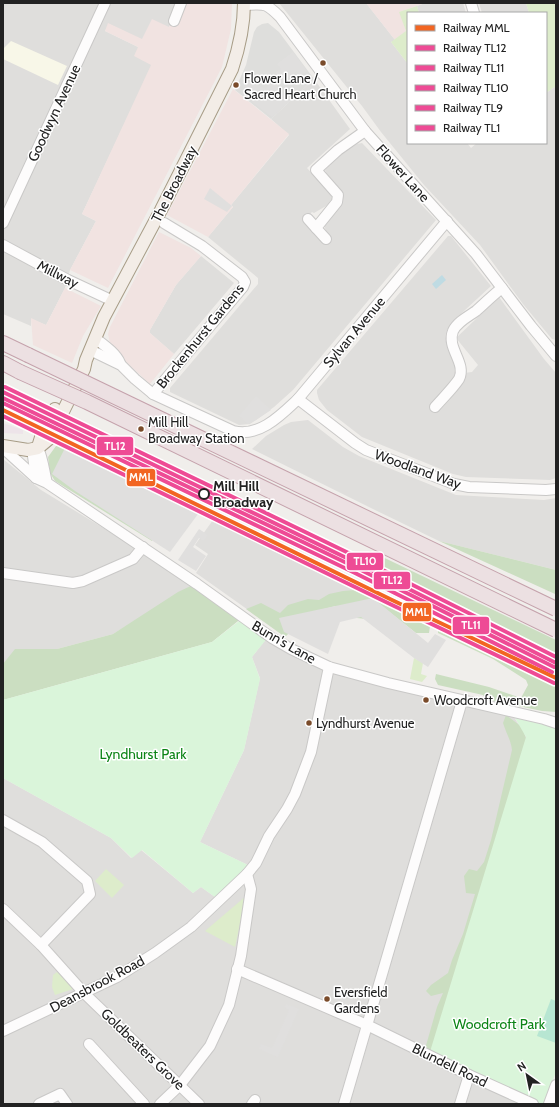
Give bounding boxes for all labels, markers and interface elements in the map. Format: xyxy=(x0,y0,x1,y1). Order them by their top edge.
legend xyxy=(407,12,547,144)
text: Railway MML xyxy=(443,20,510,35)
text: Railway TL12 xyxy=(443,40,507,55)
unlabelled marker xyxy=(318,58,328,68)
text: Railway TL11 xyxy=(443,60,504,75)
street label: Goodwyn Avenue xyxy=(24,62,84,164)
place label: Flower Lane / Sacred Heart Church xyxy=(244,70,357,102)
marker: Flower Lane / Sacred Heart Church xyxy=(231,80,241,90)
text: Railway TL10 xyxy=(443,80,509,95)
text: Railway TL9 xyxy=(443,100,503,115)
text: Railway TL1 xyxy=(443,120,500,135)
street label: Flower Lane xyxy=(372,140,434,206)
street label: The Broadway xyxy=(147,143,201,225)
street label: Millway xyxy=(34,256,82,292)
street label: Brockenhurst Gardens xyxy=(152,280,248,392)
street label: Sylvan Avenue xyxy=(319,293,389,371)
place label: Mill Hill Broadway Station xyxy=(148,414,245,446)
marker: Mill Hill Broadway Station xyxy=(136,424,146,434)
line badge: TL12 xyxy=(96,436,134,456)
text: TL12 xyxy=(104,439,126,453)
street label: Woodland Way xyxy=(372,445,464,493)
line badge: MML xyxy=(126,468,156,487)
text: MML xyxy=(129,470,153,484)
place label: Mill Hill Broadway xyxy=(213,477,274,511)
marker: Mill Hill Broadway xyxy=(198,488,210,500)
line badge: TL10 xyxy=(346,552,384,571)
text: TL10 xyxy=(353,554,377,568)
line badge: TL12 xyxy=(373,571,411,590)
text: TL12 xyxy=(381,573,403,587)
line badge: MML xyxy=(402,602,432,622)
text: MML xyxy=(405,605,429,619)
street label: Bunn's Lane xyxy=(249,616,319,668)
line badge: TL11 xyxy=(452,616,490,635)
text: TL11 xyxy=(461,618,481,632)
place label: Woodcroft Avenue xyxy=(434,692,537,708)
marker: Woodcroft Avenue xyxy=(421,695,431,705)
place label: Lyndhurst Avenue xyxy=(316,715,415,731)
marker: Lyndhurst Avenue xyxy=(304,718,314,728)
park label: Lyndhurst Park xyxy=(100,745,187,763)
street label: Deansbrook Road xyxy=(47,951,147,1017)
place label: Eversfield Gardens xyxy=(334,984,387,1016)
marker: Eversfield Gardens xyxy=(322,994,332,1004)
street label: Goldbeaters Grove xyxy=(97,1004,189,1094)
park label: Woodcroft Park xyxy=(453,1015,546,1033)
street label: Blundell Road xyxy=(409,1039,491,1091)
north arrow xyxy=(507,1055,547,1095)
text: N xyxy=(514,1059,529,1075)

